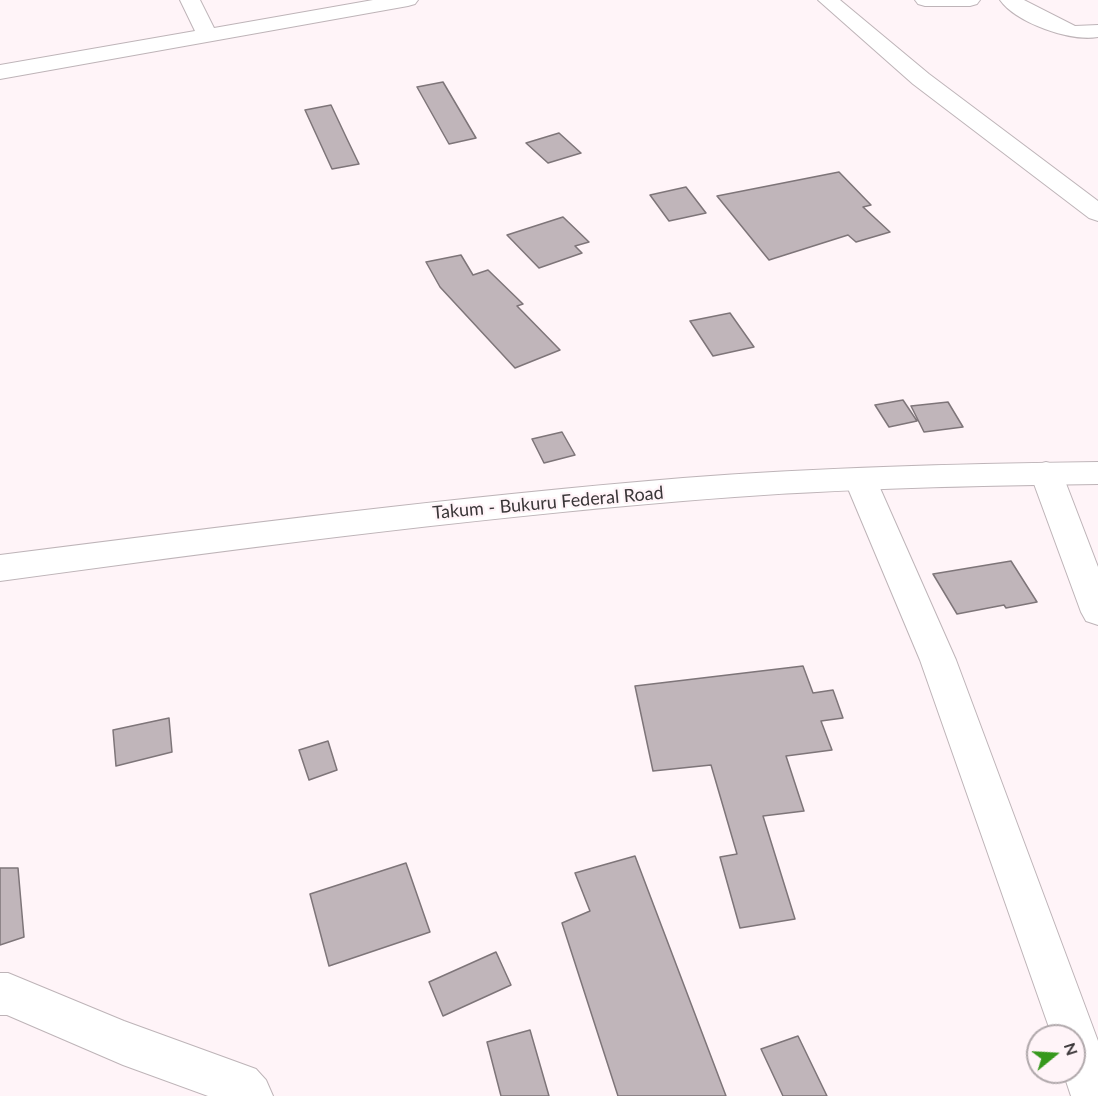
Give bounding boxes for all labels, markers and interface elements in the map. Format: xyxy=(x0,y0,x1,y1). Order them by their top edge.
street label: Takum - Bukuru Federal Road xyxy=(432,482,664,524)
north arrow xyxy=(1026,1024,1086,1084)
text: N xyxy=(1061,1040,1083,1058)

